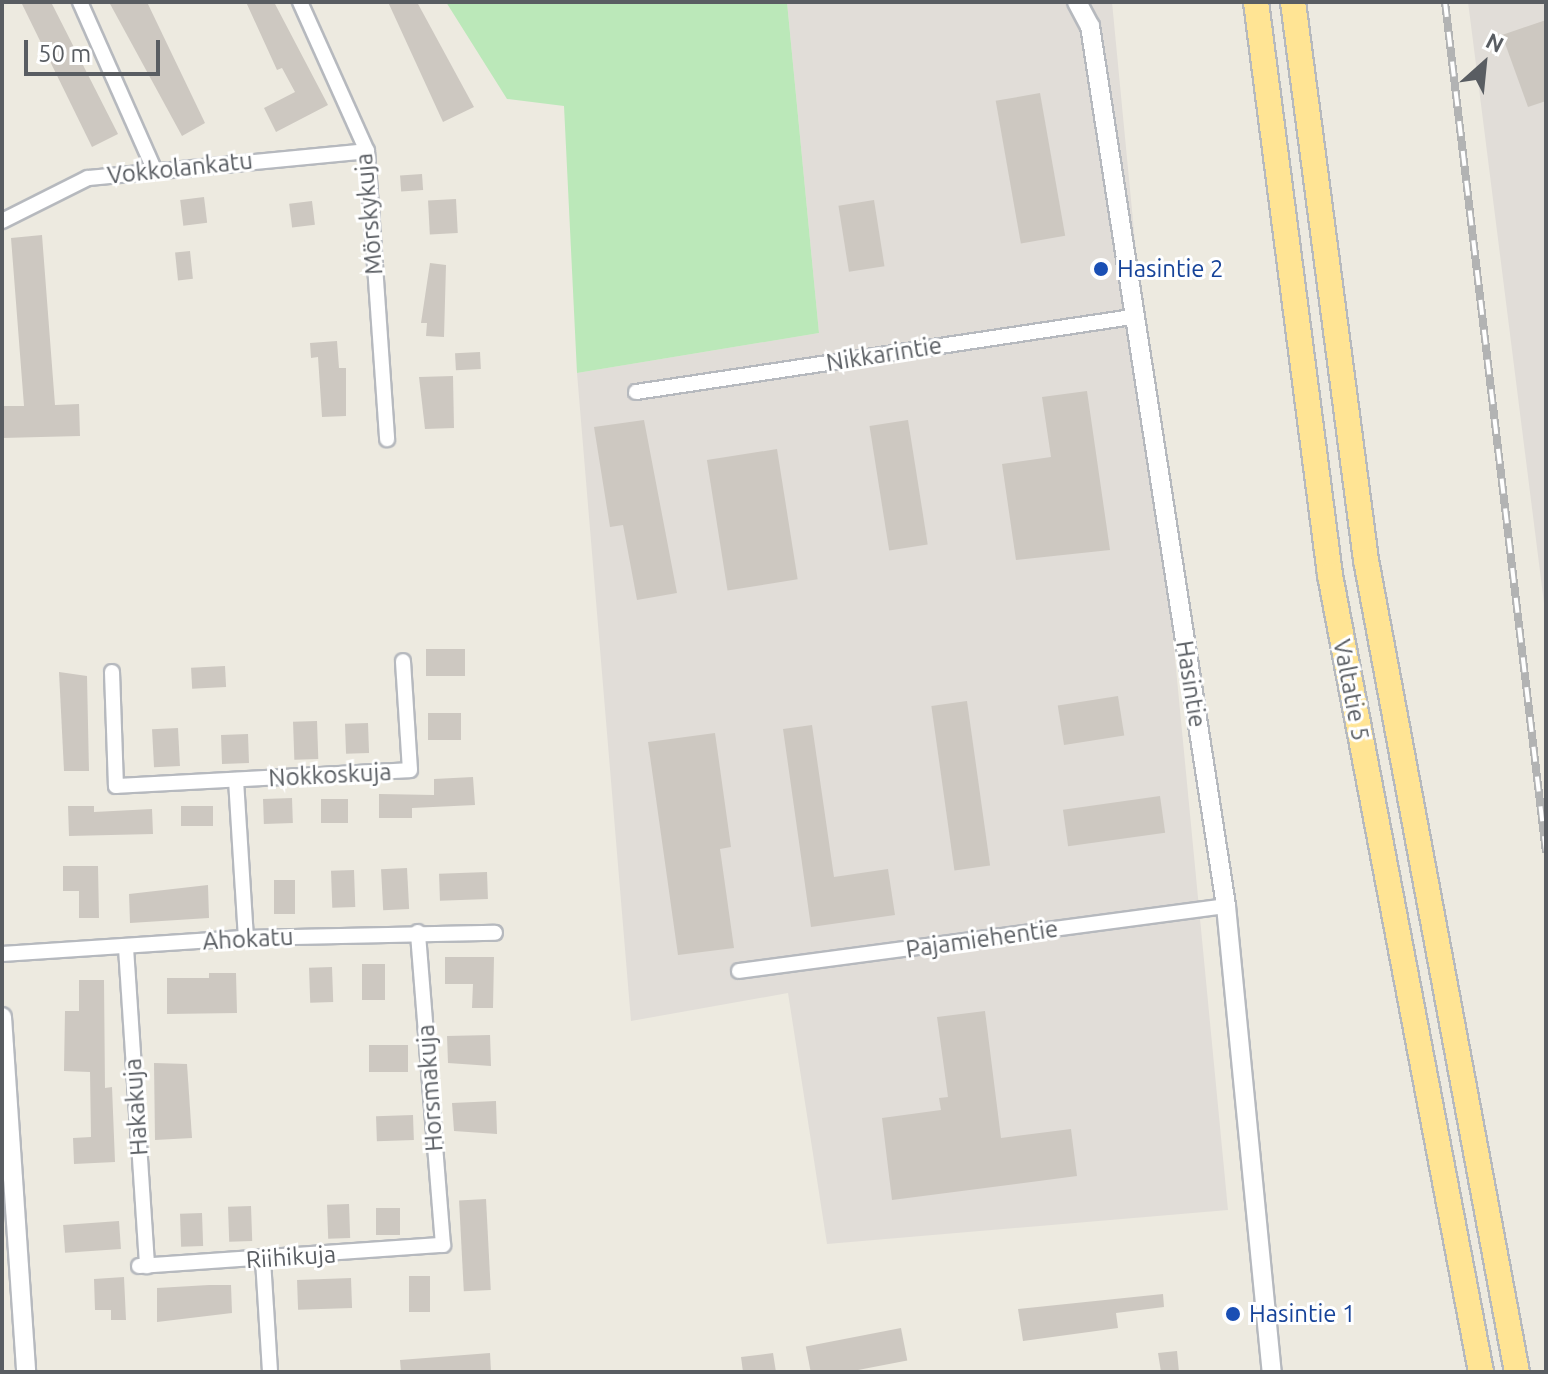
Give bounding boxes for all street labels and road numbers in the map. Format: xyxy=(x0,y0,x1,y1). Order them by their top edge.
street label: Vokkolankatu xyxy=(106,146,254,190)
street label: Mörskykuja xyxy=(349,152,389,276)
street label: Nikkarintie xyxy=(824,331,944,377)
street label: Valtatie 5 xyxy=(1327,637,1375,743)
street label: Hasintie xyxy=(1170,639,1212,729)
street label: Nokkoskuja xyxy=(268,757,392,793)
street label: Pajamiehentie xyxy=(904,914,1060,964)
street label: Ahokatu xyxy=(202,922,294,956)
street label: Horsmakuja xyxy=(411,1024,449,1152)
street label: Hakakuja xyxy=(118,1057,154,1157)
street label: Riihikuja xyxy=(245,1239,337,1275)

